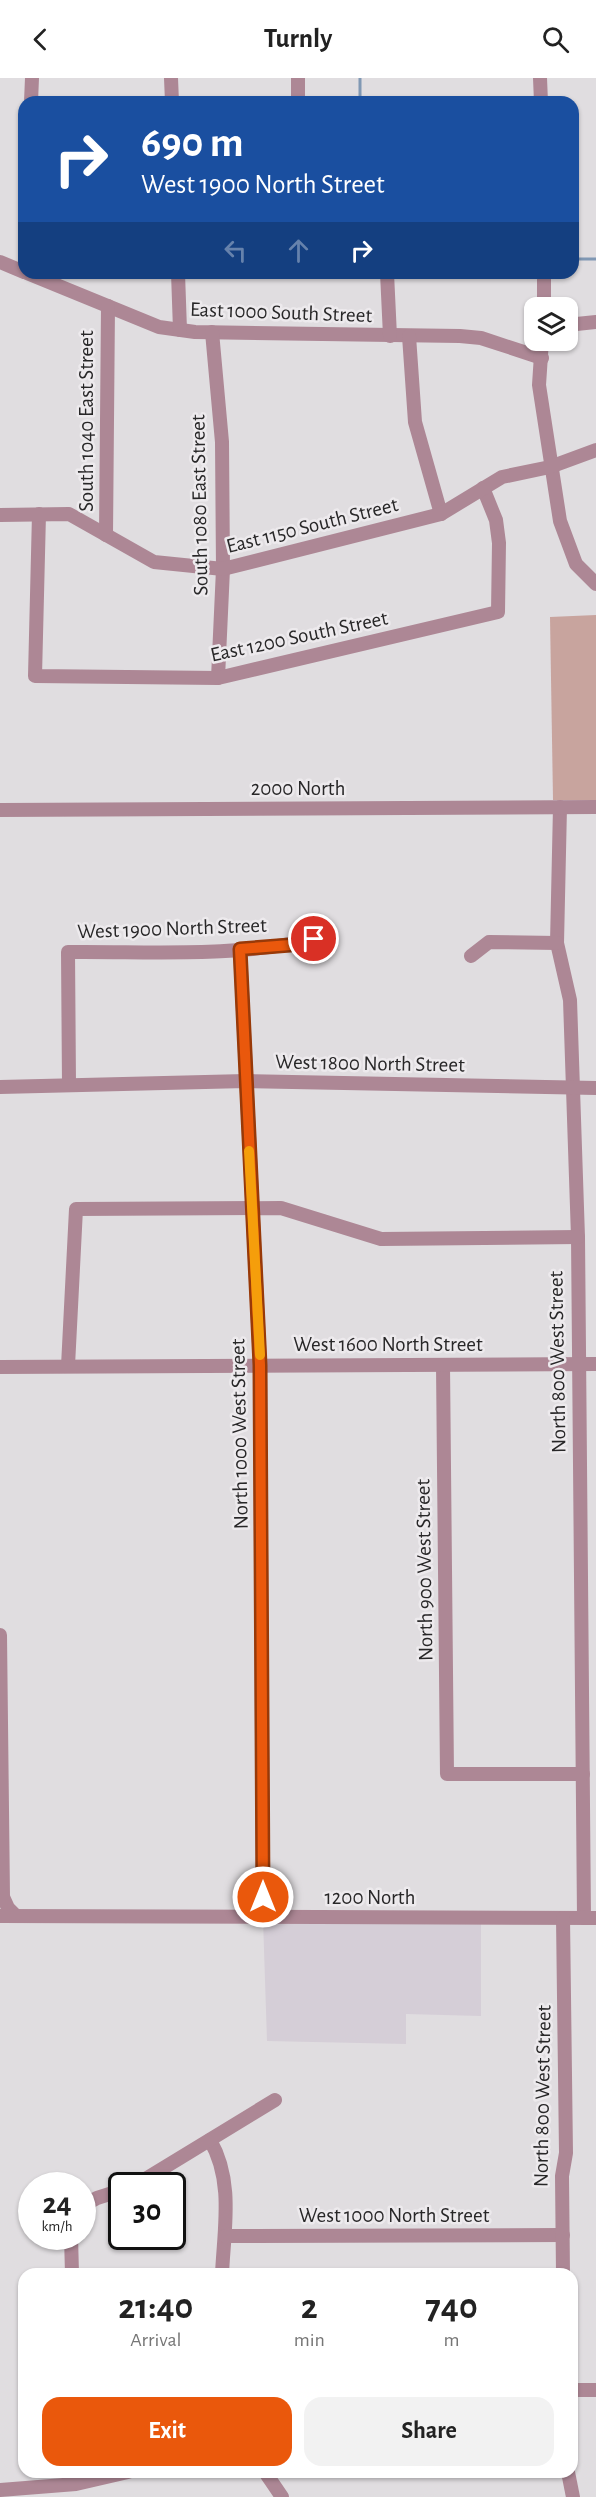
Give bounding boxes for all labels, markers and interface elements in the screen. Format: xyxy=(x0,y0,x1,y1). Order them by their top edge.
icon: back xyxy=(24,23,57,56)
icon: search xyxy=(539,23,572,56)
text: Turnly xyxy=(264,25,332,52)
icon: right xyxy=(42,120,120,198)
text: 690 m xyxy=(141,122,244,164)
text: West 1900 North Street xyxy=(141,171,385,198)
icon: left xyxy=(219,234,252,267)
icon: ahead xyxy=(282,234,315,267)
icon: right xyxy=(345,234,378,267)
map controls xyxy=(524,297,578,351)
button: layers xyxy=(524,297,578,351)
street label: East 1000 South Street xyxy=(190,299,373,326)
street label: South 1040 East Street xyxy=(76,330,97,512)
street label: South 1080 East Street xyxy=(187,414,212,596)
street label: East 1150 South Street xyxy=(224,494,400,557)
street label: East 1200 South Street xyxy=(208,607,390,666)
street label: 2000 North xyxy=(251,778,345,799)
pin xyxy=(288,913,339,964)
street label: West 1900 North Street xyxy=(77,915,267,942)
icon: arrive xyxy=(297,922,330,955)
street label: West 1800 North Street xyxy=(275,1051,465,1076)
street label: North 800 West Street xyxy=(545,1270,570,1453)
street label: West 1600 North Street xyxy=(293,1334,483,1355)
street label: North 1000 West Street xyxy=(227,1338,252,1530)
street label: North 900 West Street xyxy=(412,1478,437,1661)
position arrow xyxy=(231,1865,295,1929)
street label: 1200 North xyxy=(325,1887,415,1908)
street label: North 800 West Street xyxy=(530,2004,555,2187)
speed limit sign: 30 xyxy=(108,2172,186,2250)
text: 24 xyxy=(42,2189,72,2219)
street label: West 1000 North Street xyxy=(299,2205,490,2226)
text: km/h xyxy=(42,2219,72,2234)
text: 21:40 xyxy=(118,2289,193,2325)
text: 2 xyxy=(301,2289,318,2325)
text: 740 xyxy=(425,2289,478,2325)
text: Arrival xyxy=(130,2330,182,2350)
text: min xyxy=(294,2330,325,2350)
text: m xyxy=(443,2330,459,2350)
button: Exit xyxy=(42,2397,292,2466)
button: Share xyxy=(304,2397,554,2466)

